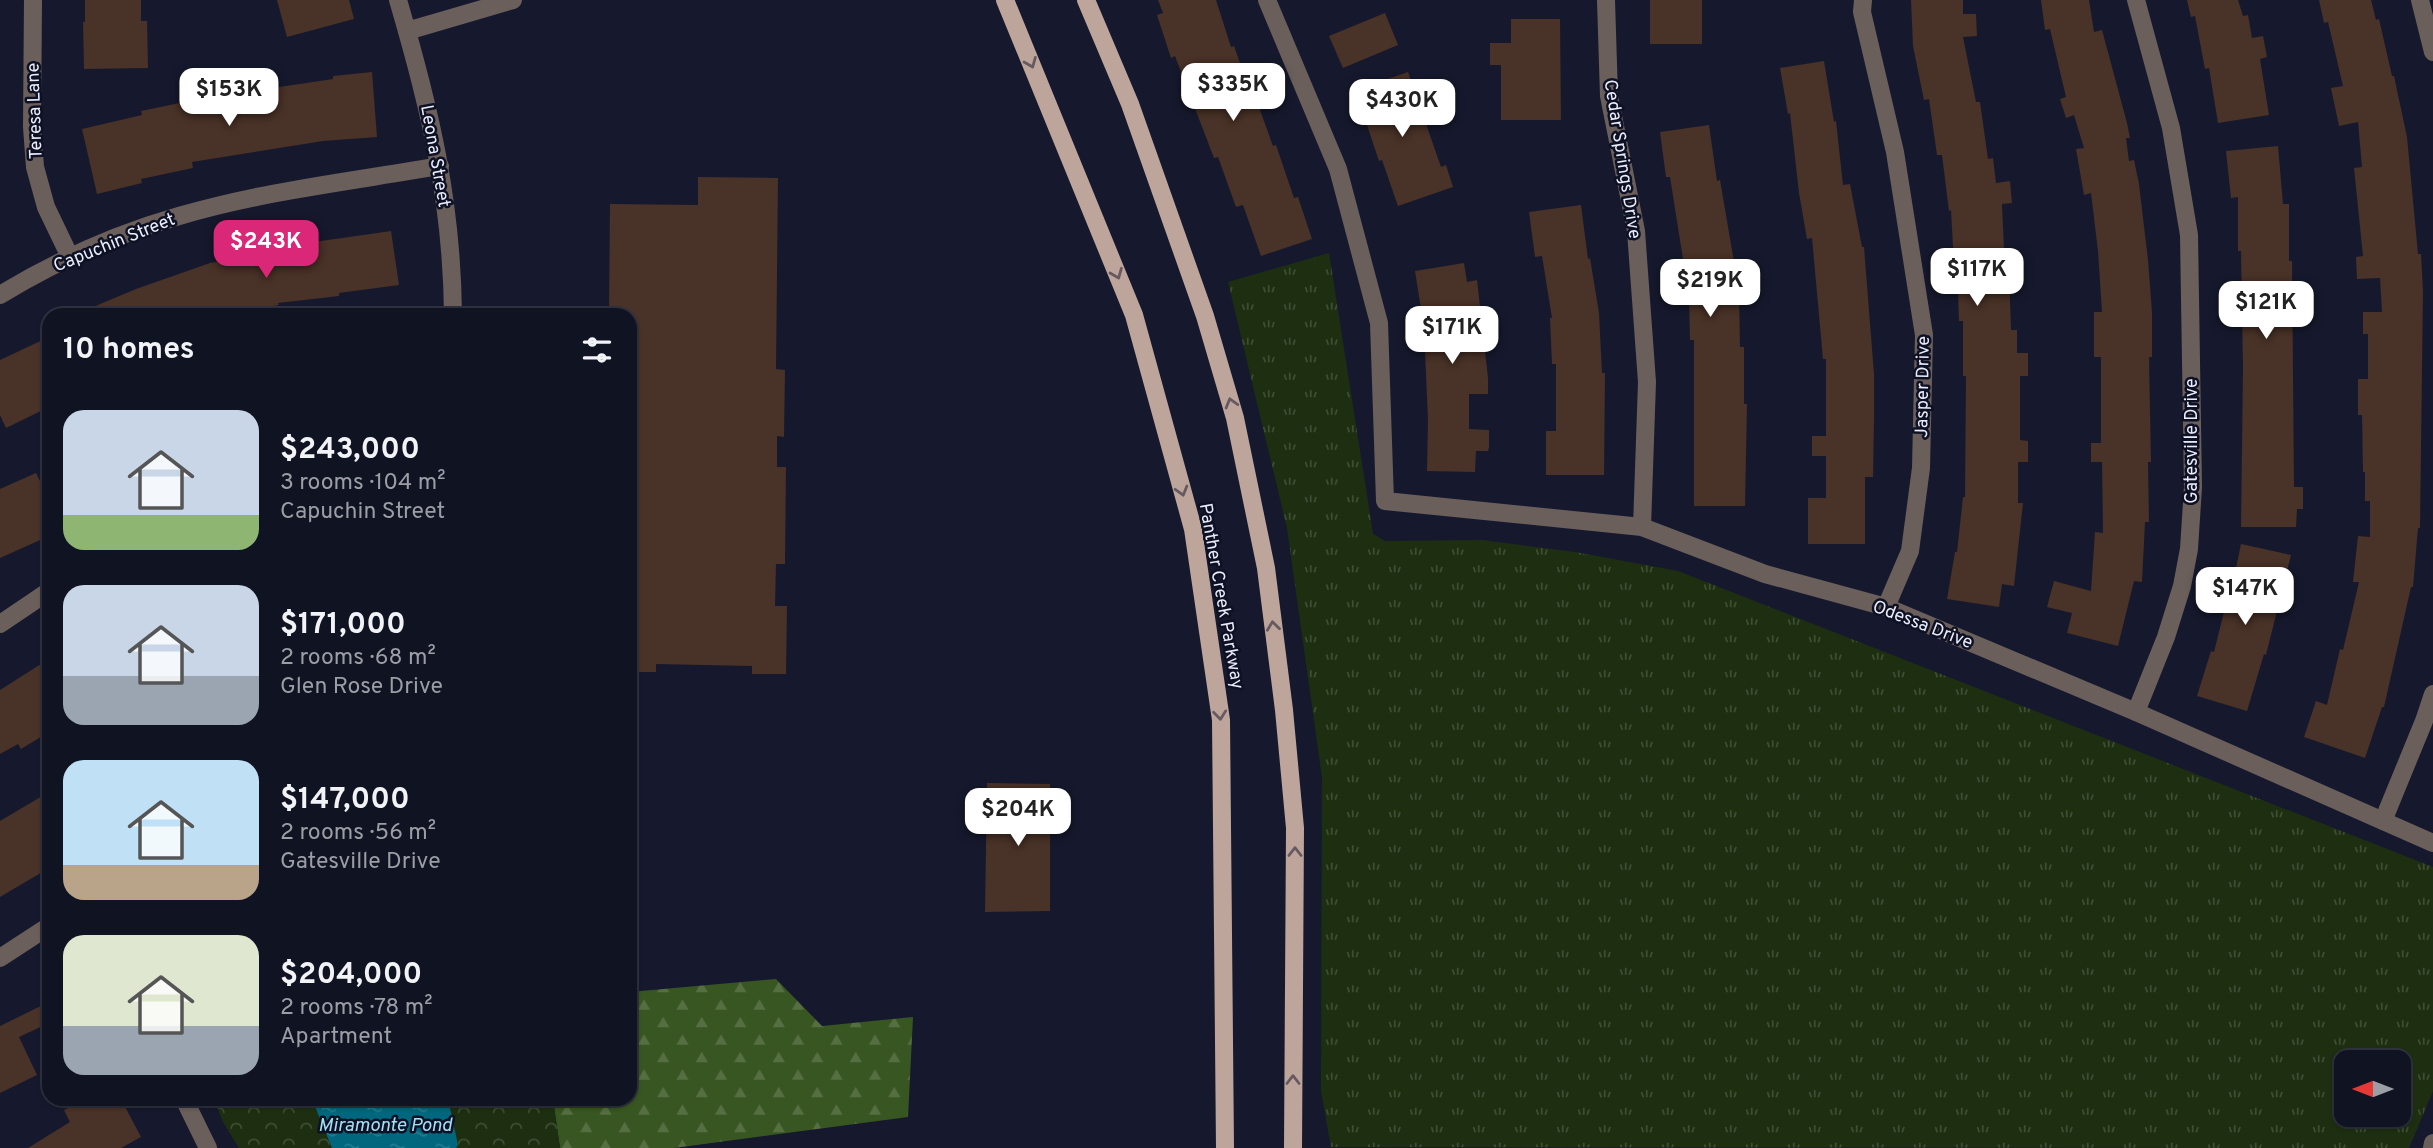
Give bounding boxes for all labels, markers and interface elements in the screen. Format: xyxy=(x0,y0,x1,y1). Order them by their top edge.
one-way arrow xyxy=(1022,57,1036,69)
street label: Teresa Lane xyxy=(22,62,49,160)
pin: $335K xyxy=(1184,64,1282,123)
pin: $153K xyxy=(180,68,278,128)
text: $335K xyxy=(1197,71,1269,100)
text: $153K xyxy=(195,76,263,105)
street label: Cedar Springs Drive xyxy=(1598,78,1645,241)
pin: $430K xyxy=(1353,80,1451,139)
text: $430K xyxy=(1365,87,1439,116)
street label: Leona Street xyxy=(414,103,455,209)
street label: Capuchin Street xyxy=(50,209,179,278)
pin: $243K xyxy=(217,220,315,280)
text: $243K xyxy=(230,228,302,257)
pin: $117K xyxy=(1928,248,2026,308)
text: $117K xyxy=(1947,256,2007,285)
pin: $219K xyxy=(1661,260,1759,319)
one-way arrow xyxy=(1108,267,1122,279)
text: $219K xyxy=(1676,267,1744,296)
pin: $121K xyxy=(2217,282,2315,341)
text: $121K xyxy=(2235,289,2297,318)
pin: $171K xyxy=(1403,306,1501,366)
text: $171K xyxy=(1421,314,1483,343)
icon: filters xyxy=(578,331,616,369)
text: 10 homes xyxy=(63,332,194,369)
street label: Jasper Drive xyxy=(1911,336,1936,438)
street label: Gatesville Drive xyxy=(2181,378,2204,504)
one-way arrow xyxy=(1224,397,1239,409)
text: $243,000 xyxy=(280,432,420,469)
icon: home xyxy=(119,438,203,522)
text: 3 rooms · 104 m² xyxy=(280,469,445,498)
one-way arrow xyxy=(1174,485,1189,497)
text: Capuchin Street xyxy=(280,498,445,527)
street label: Panther Creek Parkway xyxy=(1193,501,1248,691)
pin: $147K xyxy=(2196,568,2294,627)
text: $147K xyxy=(2212,575,2278,604)
street label: Odessa Drive xyxy=(1869,596,1976,655)
text: $171,000 xyxy=(280,607,406,644)
icon: home xyxy=(119,613,203,697)
one-way arrow xyxy=(1266,620,1281,632)
text: 2 rooms · 68 m² xyxy=(280,644,436,673)
text: Glen Rose Drive xyxy=(280,673,443,702)
one-way arrow xyxy=(1213,709,1228,721)
text: $147,000 xyxy=(280,782,410,819)
icon: home xyxy=(119,788,203,872)
pin: $204K xyxy=(969,788,1067,848)
text: $204K xyxy=(981,796,1055,825)
text: 2 rooms · 56 m² xyxy=(280,819,436,848)
one-way arrow xyxy=(1287,847,1303,857)
text: Gatesville Drive xyxy=(280,848,441,877)
text: $204,000 xyxy=(280,957,422,994)
icon: home xyxy=(119,963,203,1047)
text: 2 rooms · 78 m² xyxy=(280,994,433,1023)
text: Apartment xyxy=(280,1023,392,1052)
north arrow xyxy=(2334,1050,2412,1127)
map controls xyxy=(2334,1050,2411,1127)
one-way arrow xyxy=(1286,1074,1301,1085)
water label: Miramonte Pond xyxy=(318,1114,454,1138)

